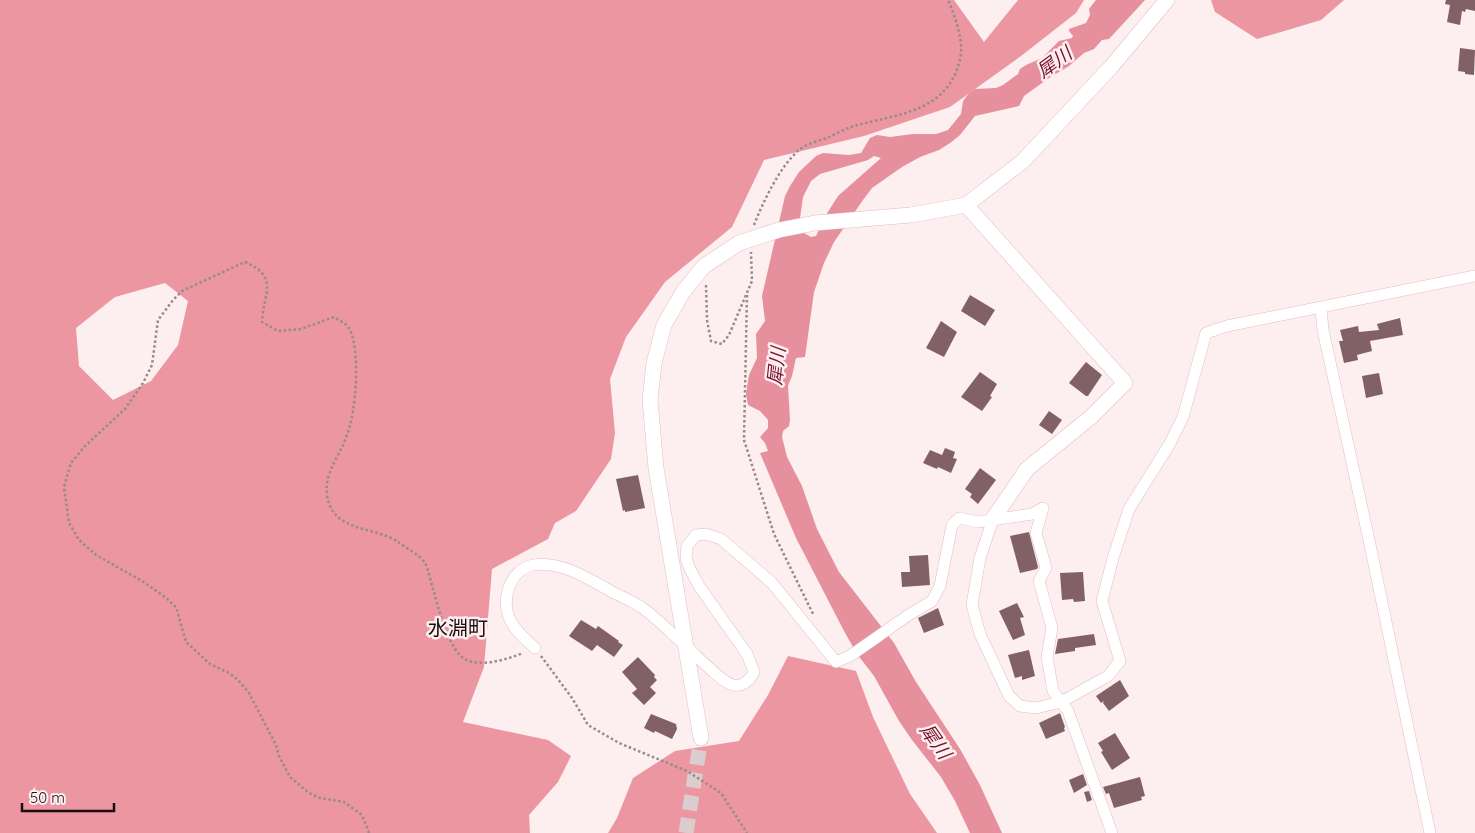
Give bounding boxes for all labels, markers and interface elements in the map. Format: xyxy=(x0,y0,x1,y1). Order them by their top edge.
water label: 犀川 xyxy=(1032,40,1078,83)
water label: 犀川 xyxy=(762,344,790,386)
district label: 水淵町 xyxy=(428,615,488,640)
water label: 犀川 xyxy=(915,719,958,765)
scale bar xyxy=(22,780,115,812)
text: 50 m xyxy=(30,788,65,807)

